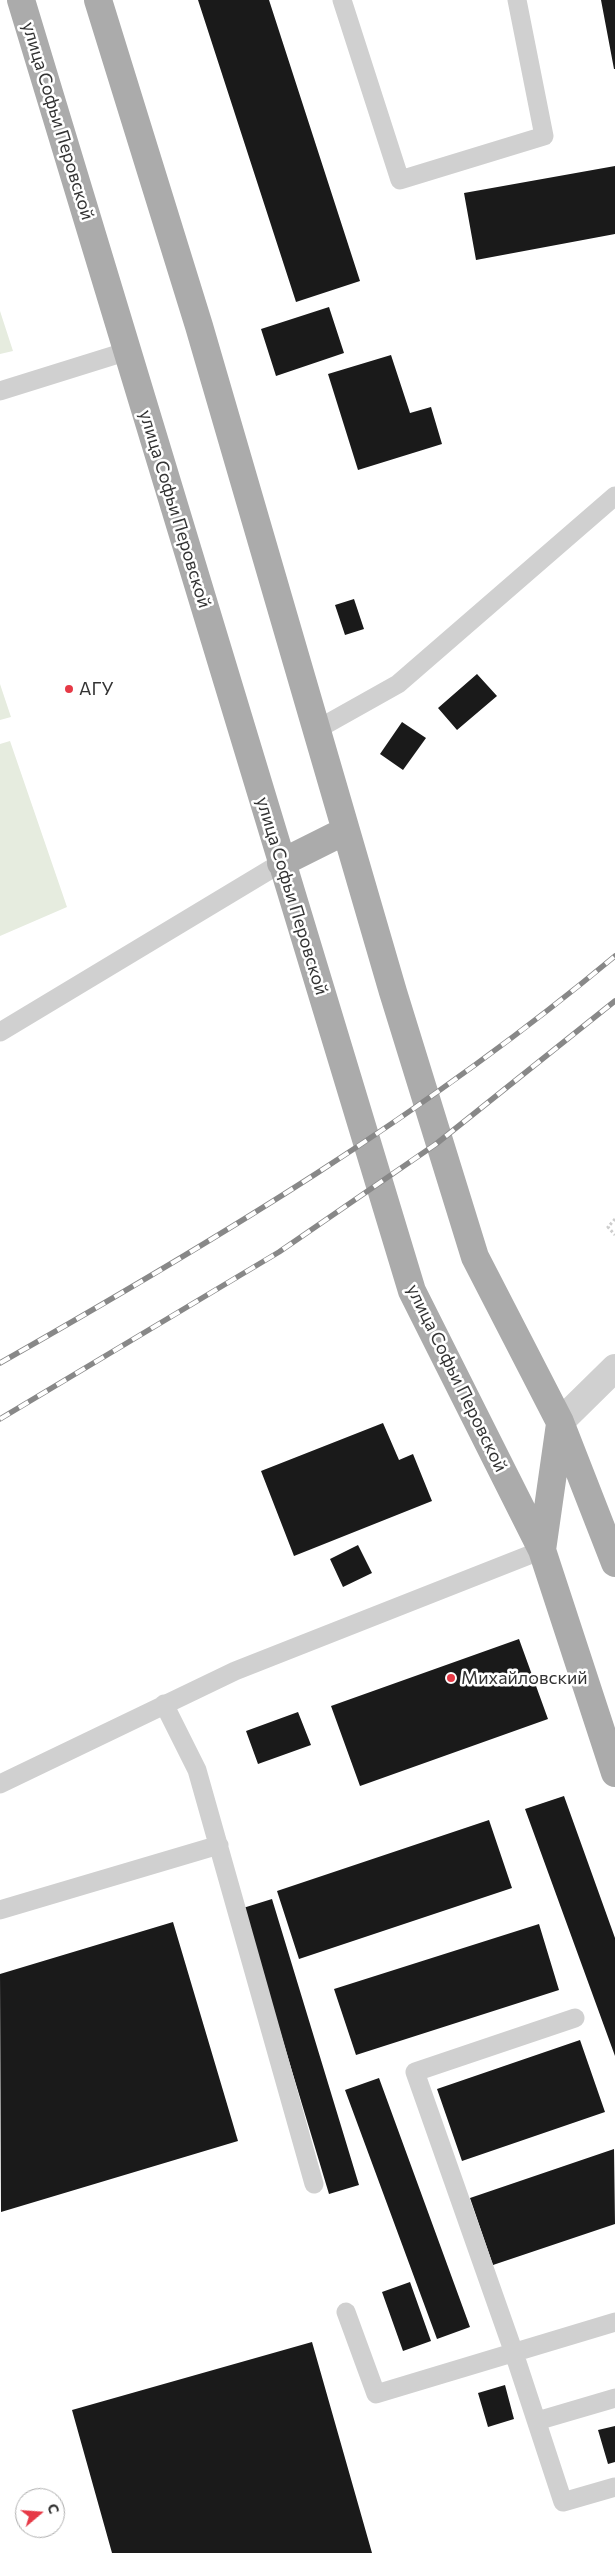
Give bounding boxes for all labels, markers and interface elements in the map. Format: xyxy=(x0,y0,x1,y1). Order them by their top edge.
street label: улица Софьи Перовской xyxy=(18,19,98,223)
street label: улица Софьи Перовской xyxy=(135,407,215,611)
place label: АГУ xyxy=(79,678,114,700)
marker: АГУ xyxy=(63,683,75,695)
street label: улица Софьи Перовской xyxy=(252,794,332,998)
street label: улица Софьи Перовской xyxy=(402,1281,512,1475)
place label: Михайловский xyxy=(461,1667,588,1689)
marker: Михайловский xyxy=(445,1672,457,1684)
north arrow xyxy=(15,2488,65,2538)
text: С xyxy=(44,2501,63,2516)

